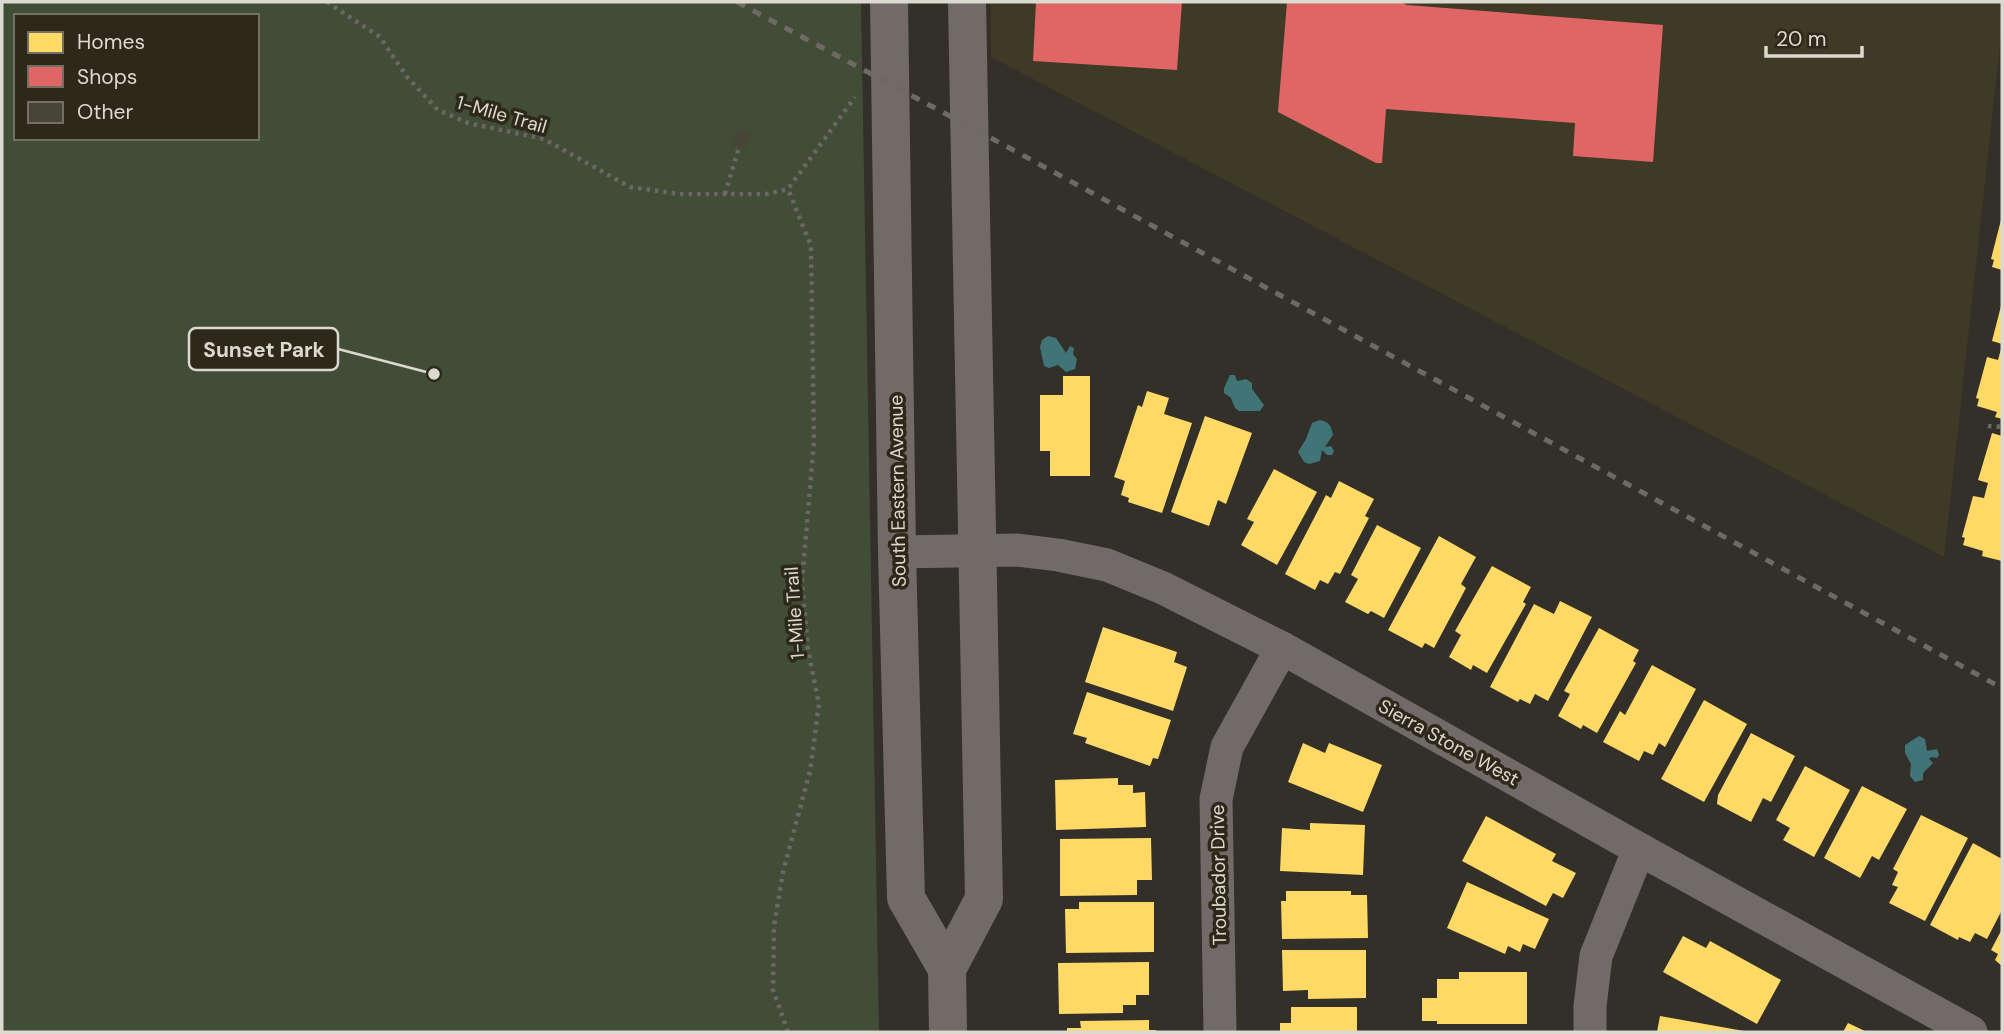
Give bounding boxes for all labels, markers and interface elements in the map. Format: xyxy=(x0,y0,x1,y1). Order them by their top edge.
legend xyxy=(14,14,259,140)
scale bar xyxy=(1766,14,1862,58)
text: 20 m xyxy=(1776,25,1827,53)
text: Homes xyxy=(77,28,145,56)
text: Shops xyxy=(77,63,137,91)
street label: 1-Mile Trail xyxy=(454,90,550,139)
text: Other xyxy=(77,98,133,126)
callout: Sunset Park xyxy=(189,328,338,370)
text: Sunset Park xyxy=(203,336,325,364)
street label: South Eastern Avenue xyxy=(883,395,912,587)
street label: 1-Mile Trail xyxy=(779,566,810,660)
street label: Sierra Stone West xyxy=(1374,693,1523,791)
street label: Troubador Drive xyxy=(1205,804,1232,946)

